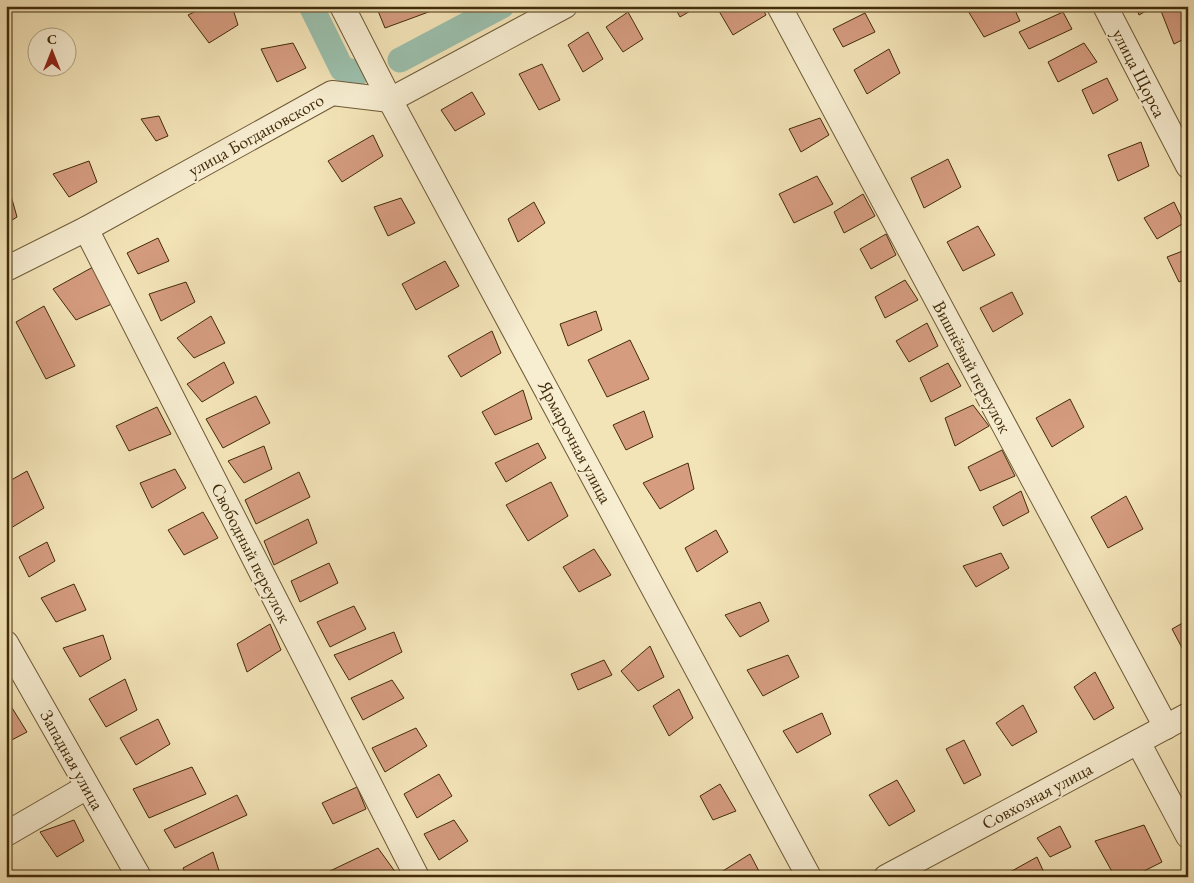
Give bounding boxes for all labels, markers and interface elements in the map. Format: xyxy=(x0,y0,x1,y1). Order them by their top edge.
street label: улица Щорса xyxy=(1107,24,1172,122)
north arrow xyxy=(28,28,78,78)
text: С xyxy=(47,30,57,48)
street label: улица Богдановского xyxy=(184,88,328,181)
street label: Вишнёвый переулок xyxy=(928,297,1017,437)
street label: Ярмарочная улица xyxy=(533,375,618,508)
street label: Свободный переулок xyxy=(206,479,297,627)
street label: Западная улица xyxy=(35,706,110,815)
street label: Совхозная улица xyxy=(977,756,1097,834)

